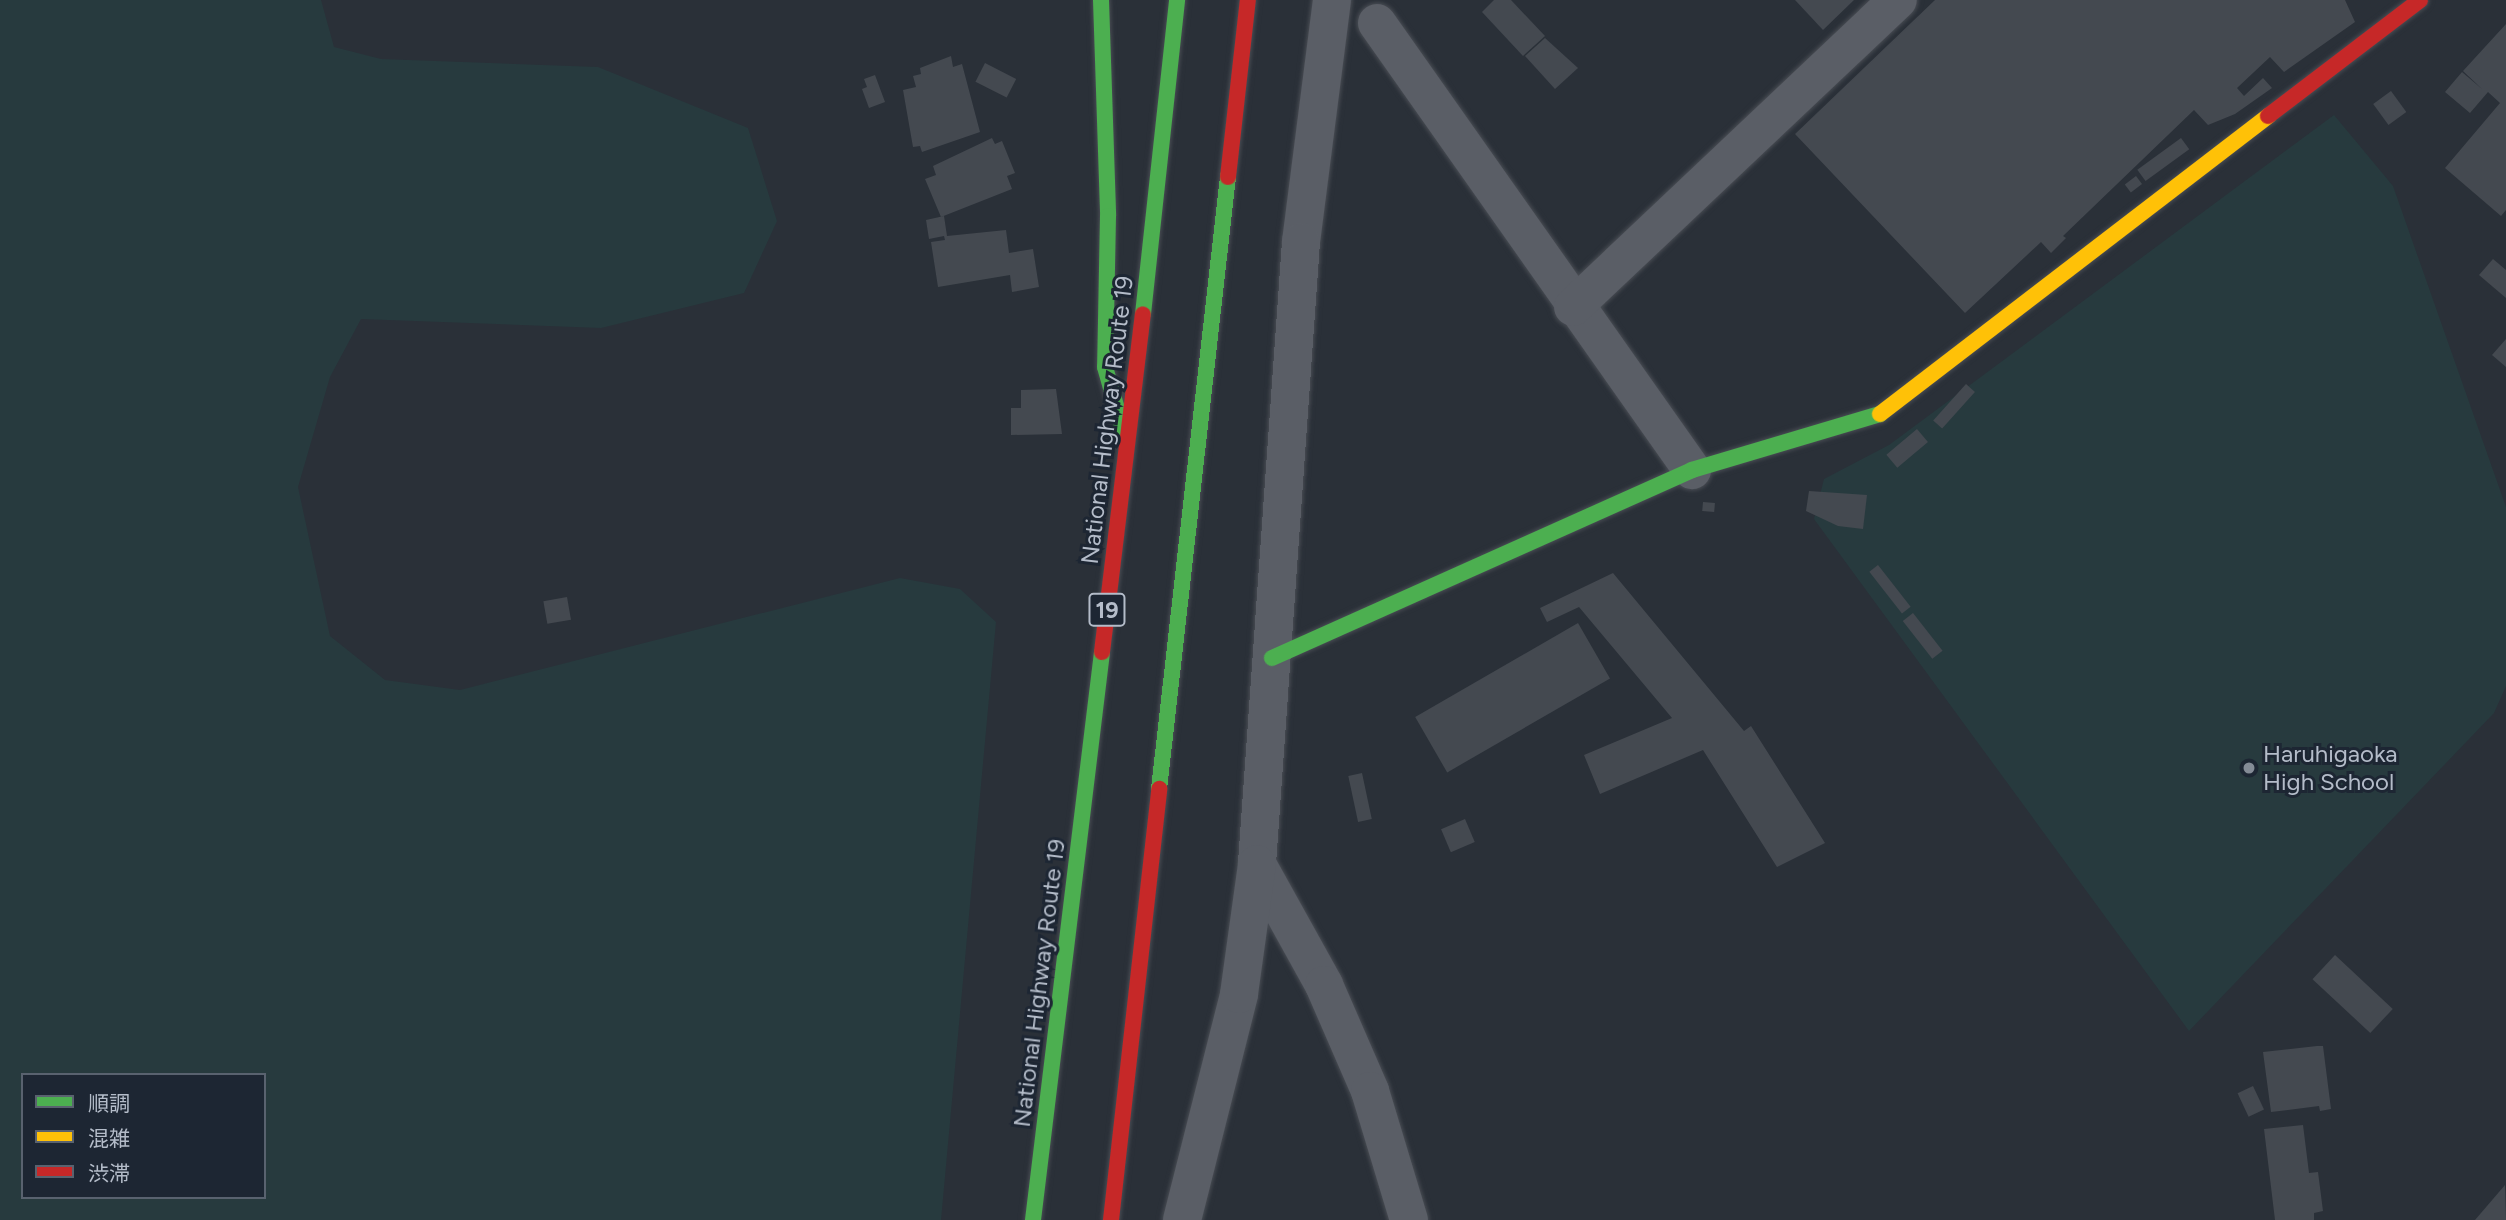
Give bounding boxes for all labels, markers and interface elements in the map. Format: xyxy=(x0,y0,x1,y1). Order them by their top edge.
street label: National Highway Route 19 xyxy=(1075,274,1139,566)
road number: 19 xyxy=(1088,590,1126,630)
place label: Haruhigaoka High School xyxy=(2263,740,2398,796)
marker: Haruhigaoka High School xyxy=(2241,760,2257,776)
street label: National Highway Route 19 xyxy=(1007,837,1071,1129)
legend xyxy=(21,1073,266,1199)
text: 順調 xyxy=(88,1091,130,1116)
text: 混雑 xyxy=(88,1126,130,1151)
text: 渋滞 xyxy=(88,1161,130,1186)

